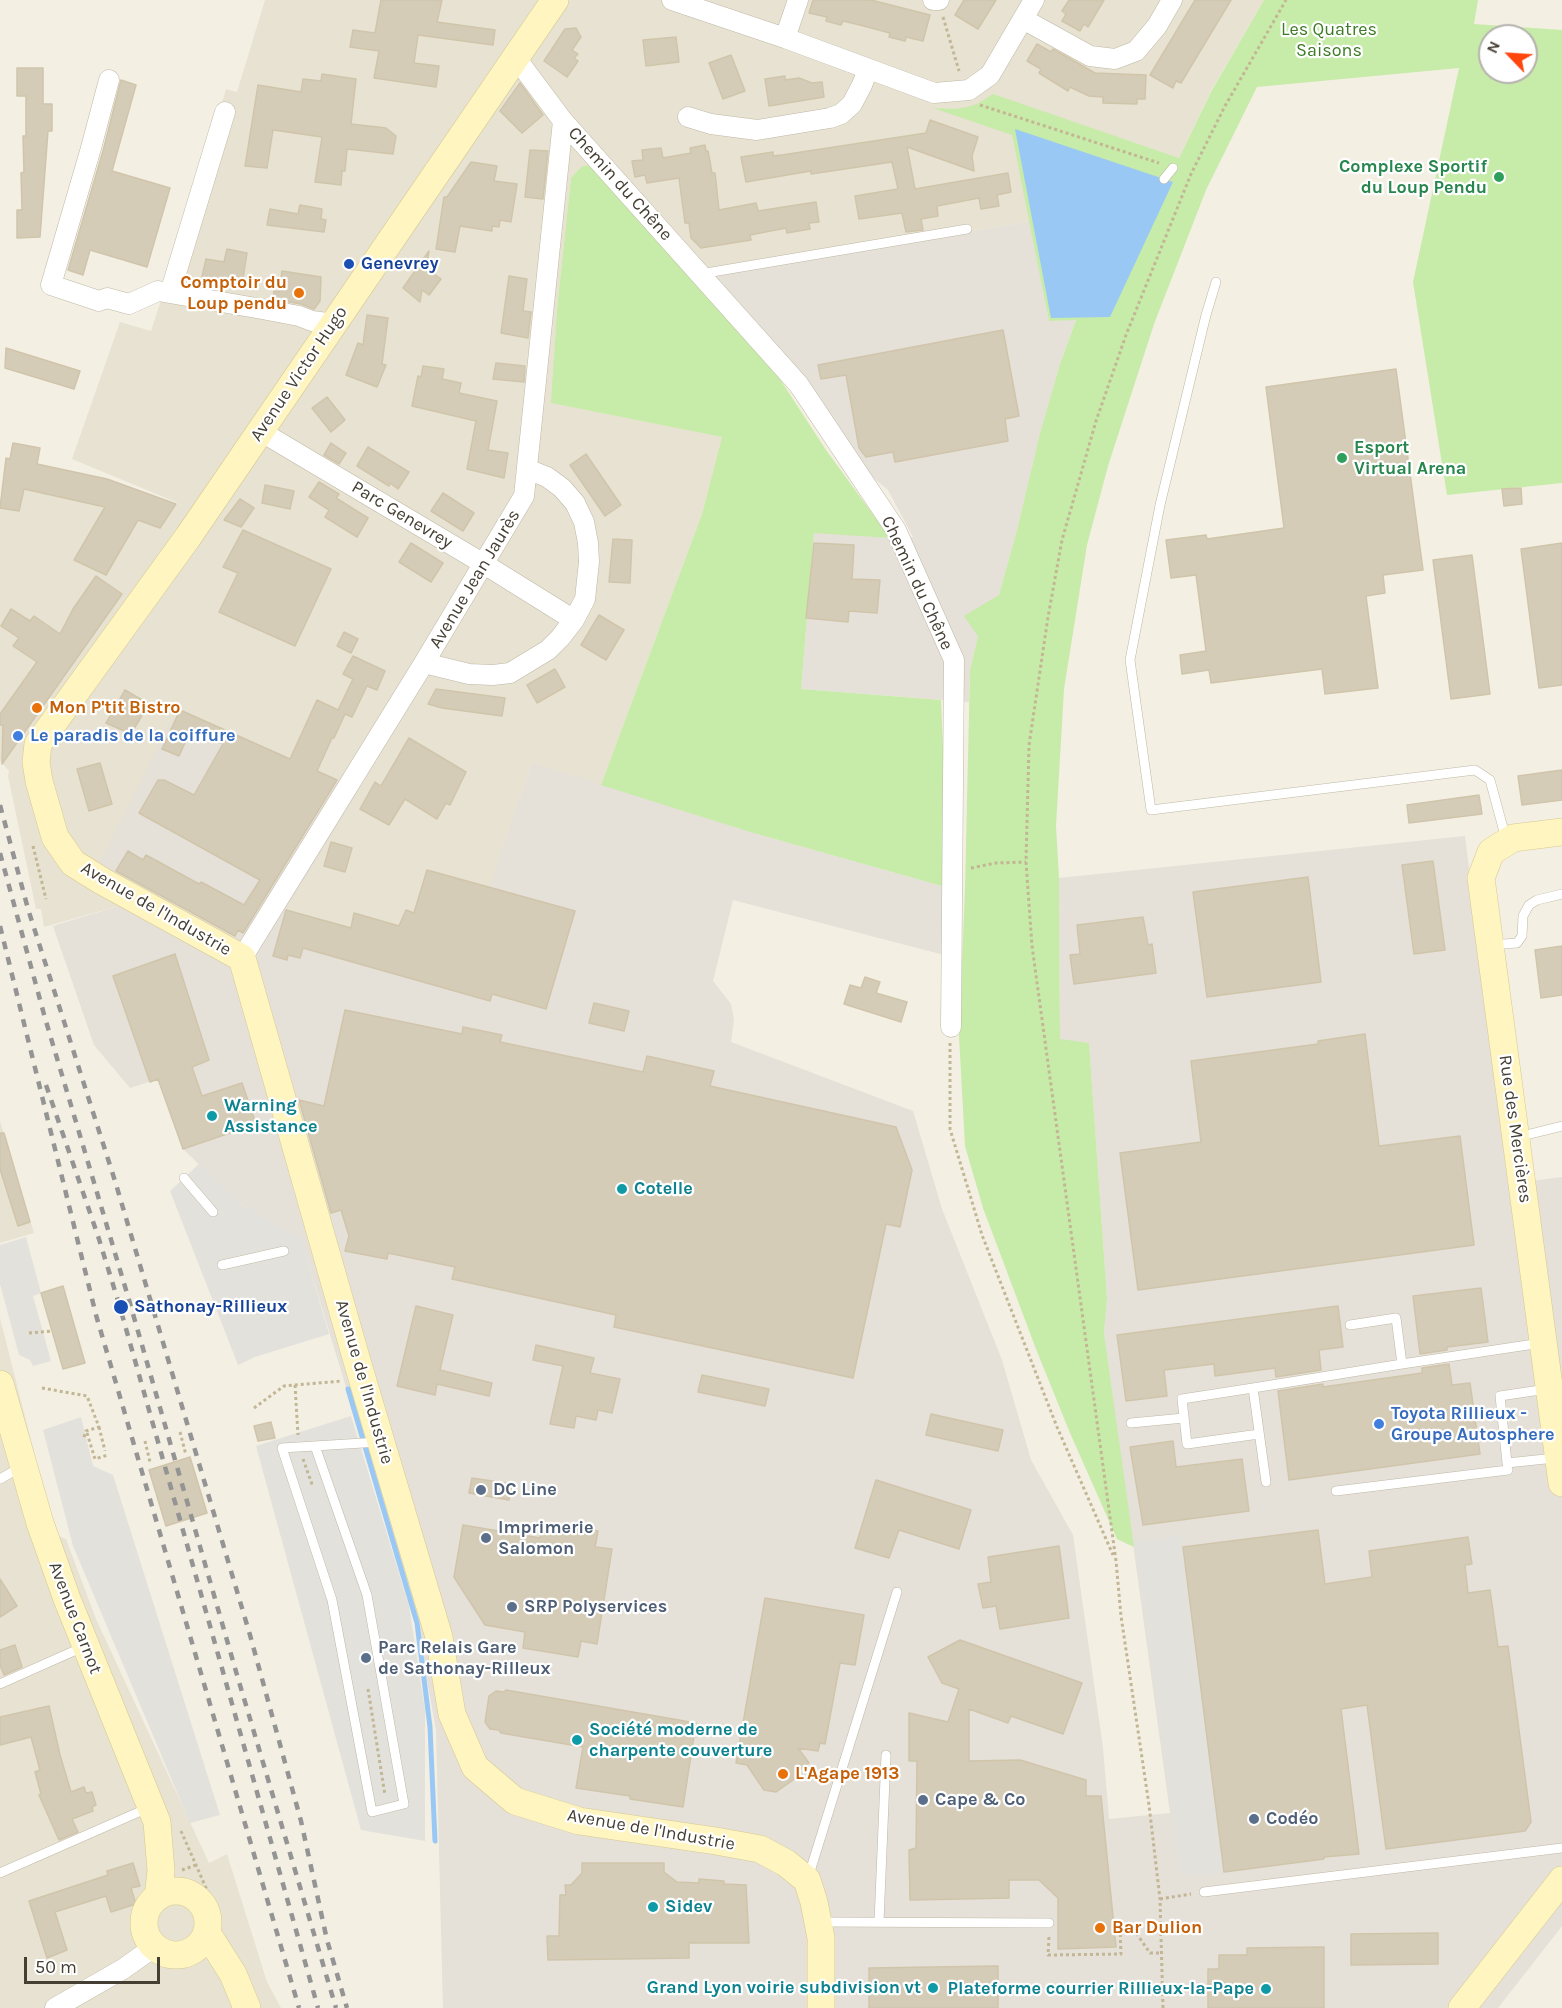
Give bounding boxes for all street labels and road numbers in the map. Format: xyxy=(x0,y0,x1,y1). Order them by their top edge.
street label: Chemin du Chêne xyxy=(563,123,677,245)
street label: Avenue Victor Hugo xyxy=(246,302,352,446)
street label: Parc Genevrey xyxy=(348,476,456,554)
street label: Avenue Jean Jaurès xyxy=(425,506,525,652)
street label: Chemin du Chêne xyxy=(876,512,958,654)
street label: Avenue de l'Industrie xyxy=(77,857,235,961)
street label: Rue des Mercières xyxy=(1494,1054,1536,1204)
street label: Avenue de l'Industrie xyxy=(330,1297,398,1467)
street label: Avenue Carnot xyxy=(44,1559,106,1677)
street label: Avenue de l'Industrie xyxy=(565,1805,737,1855)

